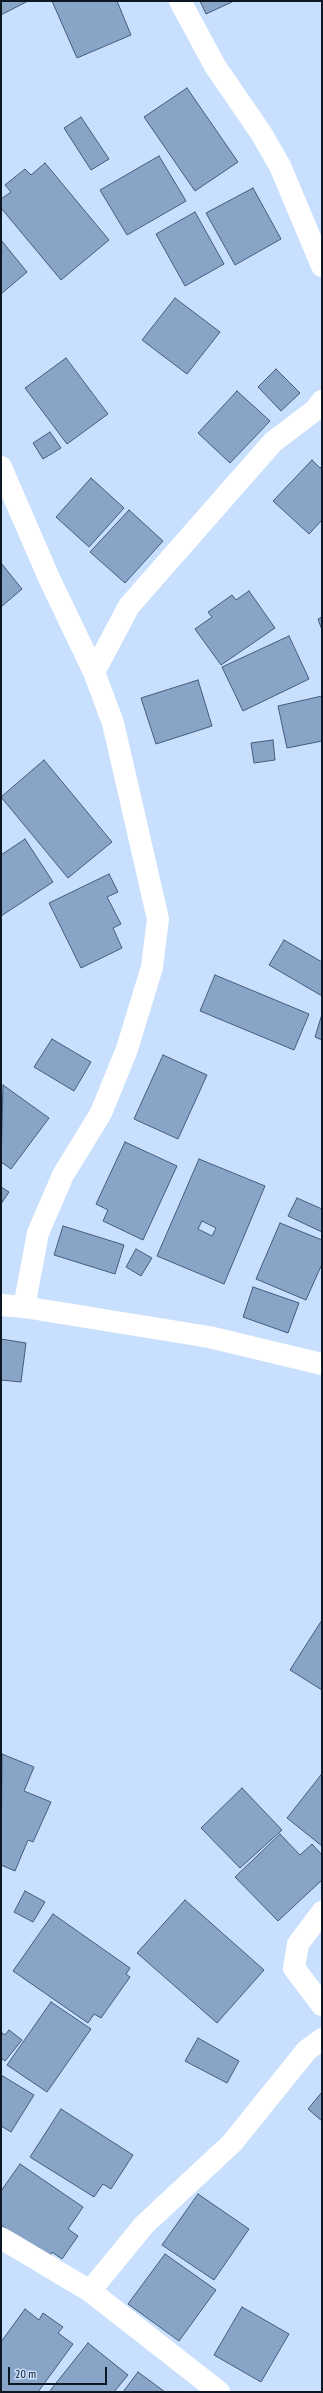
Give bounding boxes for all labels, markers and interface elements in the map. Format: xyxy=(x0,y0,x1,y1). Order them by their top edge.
scale bar xyxy=(10,2359,109,2385)
text: 20 m xyxy=(15,2366,36,2381)

